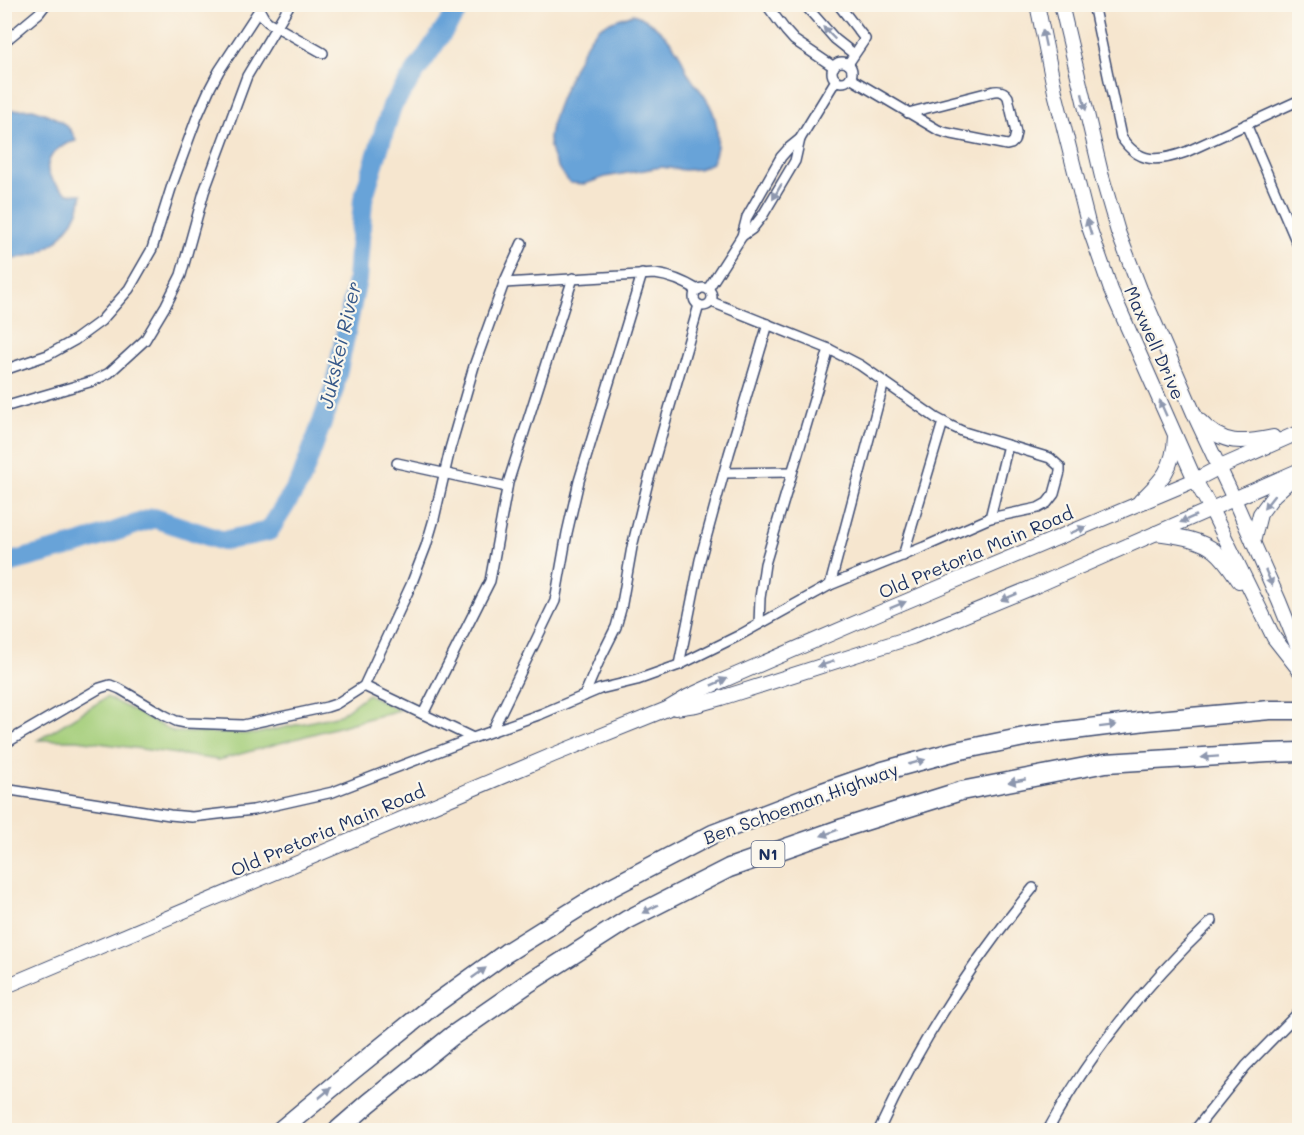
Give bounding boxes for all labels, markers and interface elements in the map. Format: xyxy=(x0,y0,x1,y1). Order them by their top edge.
one-way arrow xyxy=(822,26,836,40)
one-way arrow xyxy=(1039,28,1048,47)
one-way arrow xyxy=(1080,93,1090,112)
one-way arrow xyxy=(771,184,782,200)
one-way arrow xyxy=(1084,218,1094,236)
water label: Jukskei River xyxy=(312,279,366,411)
street label: Maxwell Drive xyxy=(1119,282,1191,403)
one-way arrow xyxy=(1158,398,1168,416)
one-way arrow xyxy=(1263,495,1275,510)
street label: Old Pretoria Main Road xyxy=(875,500,1076,604)
one-way arrow xyxy=(1179,514,1197,524)
one-way arrow xyxy=(1069,525,1087,535)
one-way arrow xyxy=(1264,569,1274,587)
one-way arrow xyxy=(1000,592,1018,602)
one-way arrow xyxy=(889,600,907,610)
one-way arrow xyxy=(817,660,835,669)
one-way arrow xyxy=(710,677,728,687)
one-way arrow xyxy=(1099,721,1118,730)
one-way arrow xyxy=(1200,752,1219,761)
one-way arrow xyxy=(908,756,926,766)
street label: Ben Schoeman Highway xyxy=(700,757,901,849)
one-way arrow xyxy=(1007,777,1026,786)
street label: Old Pretoria Main Road xyxy=(227,778,428,882)
one-way arrow xyxy=(820,828,838,838)
road number: N1 xyxy=(752,841,784,867)
one-way arrow xyxy=(641,903,659,913)
one-way arrow xyxy=(471,967,486,979)
one-way arrow xyxy=(317,1087,332,1100)

